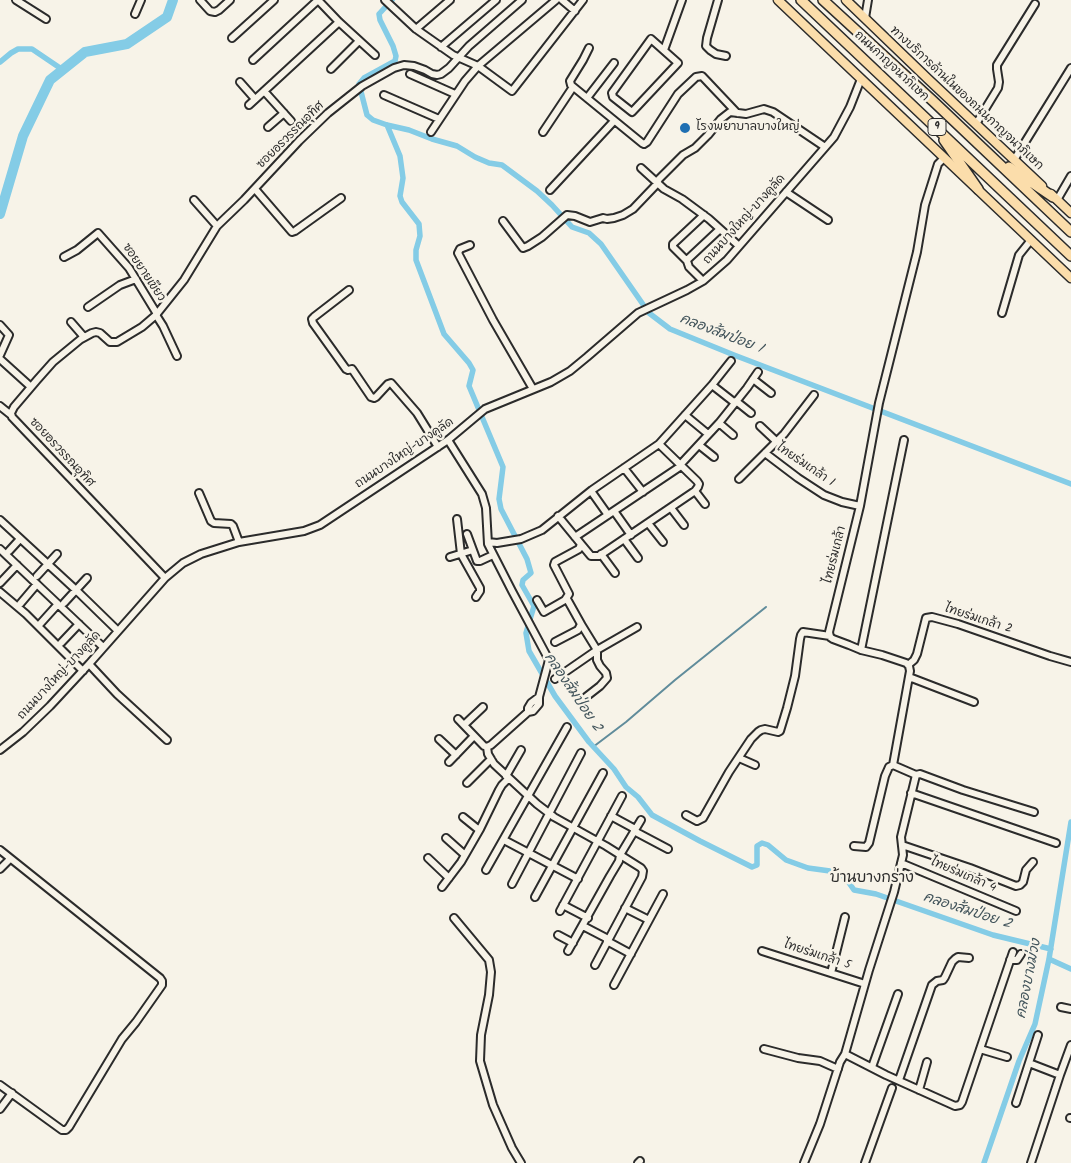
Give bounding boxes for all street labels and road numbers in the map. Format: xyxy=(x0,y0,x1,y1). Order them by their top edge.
street label: ทางบริการด้านในของถนนกาญจนาภิเษก xyxy=(886,24,1046,174)
street label: ถนนกาญจนาภิเษก xyxy=(851,29,931,105)
street label: ซอยอรวรรณอุทิศ xyxy=(255,100,327,172)
road number: 9 xyxy=(928,118,946,136)
street label: ถนนบางใหญ่-บางคูลัด xyxy=(701,172,789,268)
street label: ซอยยายเขียว xyxy=(118,241,168,305)
street label: ซอยอรวรรณอุทิศ xyxy=(25,416,97,490)
street label: ถนนบางใหญ่-บางคูลัด xyxy=(353,416,457,492)
street label: ไทยร่มเกล้า 1 xyxy=(773,441,837,491)
street label: ไทยร่มเกล้า xyxy=(822,525,850,585)
street label: ไทยร่มเกล้า 2 xyxy=(942,602,1014,638)
street label: ถนนบางใหญ่-บางคูลัด xyxy=(15,629,105,723)
street label: ไทยร่มเกล้า 4 xyxy=(928,856,998,896)
street label: ไทยร่มเกล้า 5 xyxy=(782,938,852,974)

